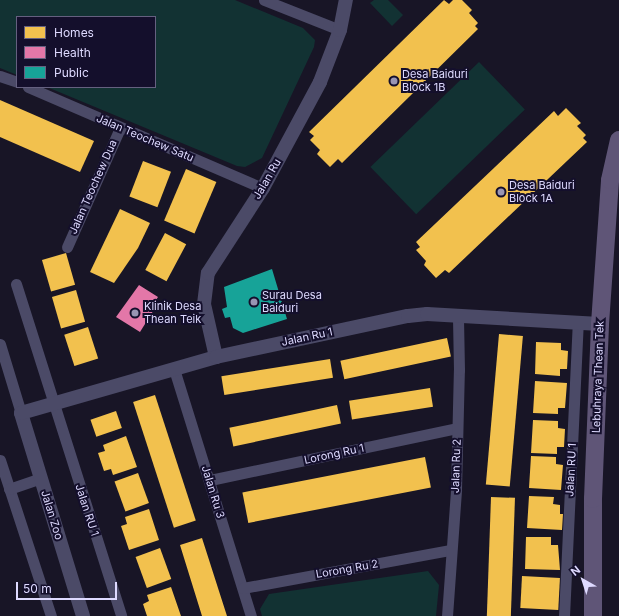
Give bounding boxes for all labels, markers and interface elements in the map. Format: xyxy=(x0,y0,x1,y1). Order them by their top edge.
legend xyxy=(16,16,156,88)
text: Homes xyxy=(54,25,94,40)
text: Health xyxy=(54,45,91,60)
text: Public xyxy=(54,65,89,80)
place label: Desa Baiduri Block 1B xyxy=(402,68,468,94)
marker: Desa Baiduri Block 1B xyxy=(389,76,399,86)
street label: Jalan Teochew Satu xyxy=(94,111,196,165)
street label: Jalan Teochew Dua xyxy=(66,138,120,236)
street label: Jalan Ru xyxy=(250,156,284,202)
place label: Desa Baiduri Block 1A xyxy=(509,179,575,205)
marker: Desa Baiduri Block 1A xyxy=(496,187,506,197)
place label: Surau Desa Baiduri xyxy=(262,289,322,315)
marker: Surau Desa Baiduri xyxy=(249,297,259,307)
place label: Klinik Desa Thean Teik xyxy=(144,300,201,326)
marker: Klinik Desa Thean Teik xyxy=(129,307,141,319)
street label: Lebuhraya Thean Tek xyxy=(589,321,607,433)
street label: Jalan Ru 1 xyxy=(280,325,334,349)
street label: Jalan Ru 2 xyxy=(448,439,464,493)
street label: Lorong Ru 1 xyxy=(303,441,365,467)
street label: Jalan RU 1 xyxy=(563,443,579,497)
street label: Jalan Ru 3 xyxy=(199,464,227,520)
street label: Jalan RU 1 xyxy=(72,482,102,538)
street label: Jalan Zoo xyxy=(38,489,66,541)
street label: Lorong Ru 2 xyxy=(315,557,379,581)
north arrow xyxy=(563,560,603,600)
text: N xyxy=(568,563,583,579)
scale bar xyxy=(18,574,119,600)
text: 50 m xyxy=(23,581,52,596)

